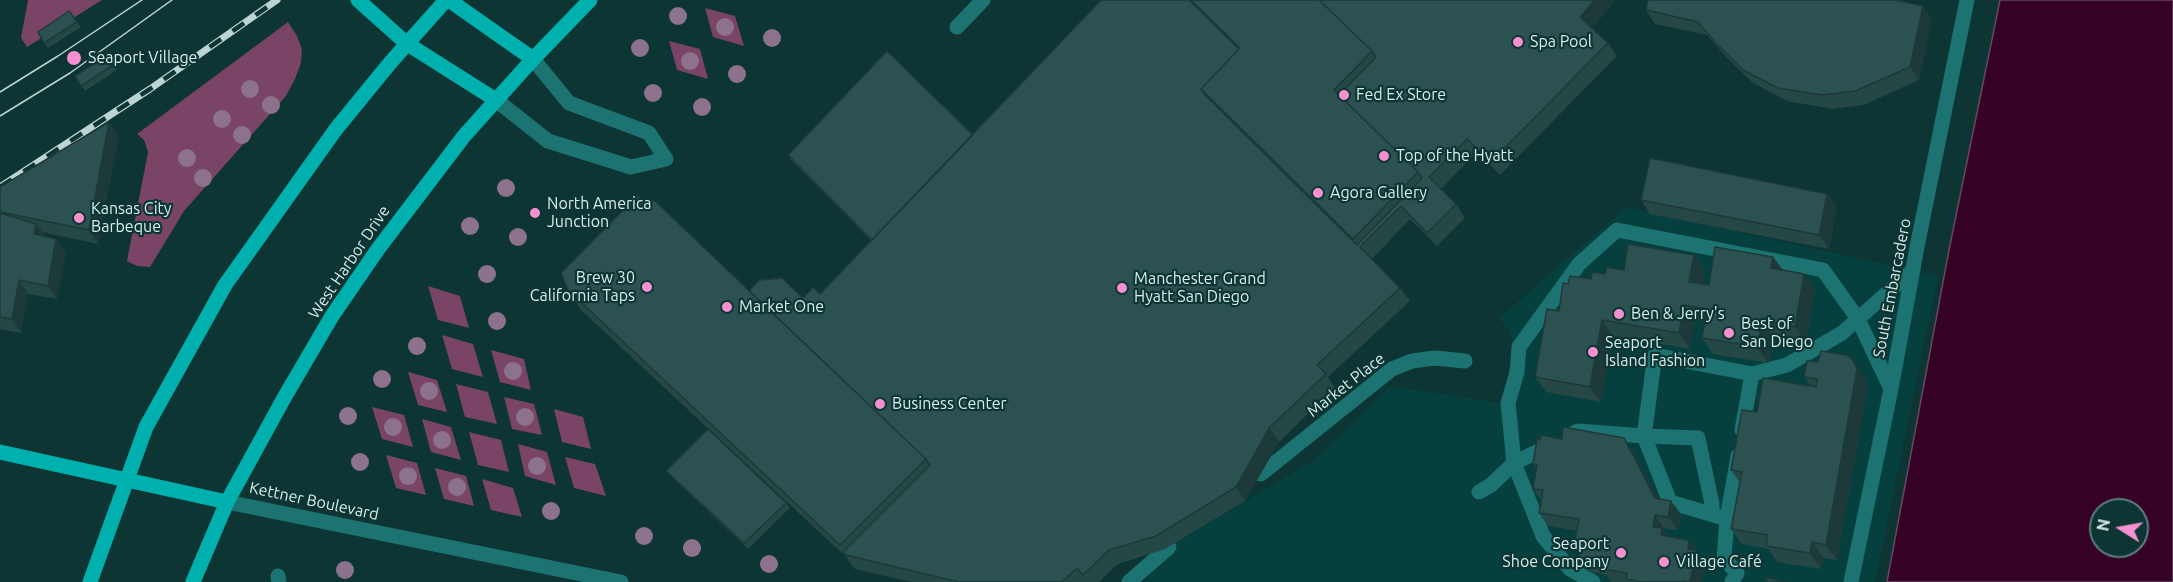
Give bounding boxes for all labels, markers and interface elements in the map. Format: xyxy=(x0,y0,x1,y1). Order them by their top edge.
place label: Spa Pool xyxy=(1530,32,1592,52)
marker: Spa Pool xyxy=(1511,35,1525,49)
place label: Seaport Village xyxy=(88,48,197,68)
marker: Seaport Village xyxy=(65,49,83,67)
place label: Fed Ex Store xyxy=(1356,85,1446,105)
marker: Fed Ex Store xyxy=(1337,88,1351,102)
place label: Top of the Hyatt xyxy=(1396,146,1513,166)
marker: Top of the Hyatt xyxy=(1377,149,1391,163)
place label: Agora Gallery xyxy=(1330,183,1427,203)
marker: Agora Gallery xyxy=(1311,186,1325,200)
place label: North America Junction xyxy=(547,194,652,232)
place label: Kansas City Barbeque xyxy=(91,199,172,237)
street label: West Harbor Drive xyxy=(304,202,394,322)
marker: North America Junction xyxy=(528,206,542,220)
marker: Kansas City Barbeque xyxy=(72,211,86,225)
street label: South Embarcadero xyxy=(1869,217,1915,359)
place label: Brew 30 California Taps xyxy=(530,268,635,306)
place label: Manchester Grand Hyatt San Diego xyxy=(1134,269,1266,307)
marker: Brew 30 California Taps xyxy=(640,280,654,294)
marker: Manchester Grand Hyatt San Diego xyxy=(1115,281,1129,295)
place label: Market One xyxy=(739,297,824,317)
marker: Market One xyxy=(720,300,734,314)
place label: Ben & Jerry's xyxy=(1631,304,1725,324)
marker: Ben & Jerry's xyxy=(1612,307,1626,321)
place label: Best of San Diego xyxy=(1741,314,1813,352)
marker: Best of San Diego xyxy=(1722,326,1736,340)
place label: Seaport Island Fashion xyxy=(1605,333,1705,371)
marker: Seaport Island Fashion xyxy=(1586,345,1600,359)
street label: Market Place xyxy=(1303,349,1389,421)
place label: Business Center xyxy=(892,394,1007,414)
marker: Business Center xyxy=(873,397,887,411)
street label: Kettner Boulevard xyxy=(248,478,380,524)
north arrow xyxy=(2089,498,2149,558)
text: N xyxy=(2093,517,2113,533)
place label: Seaport Shoe Company xyxy=(1502,534,1609,572)
marker: Seaport Shoe Company xyxy=(1614,546,1628,560)
place label: Village Café xyxy=(1676,552,1762,572)
marker: Village Café xyxy=(1657,555,1671,569)

